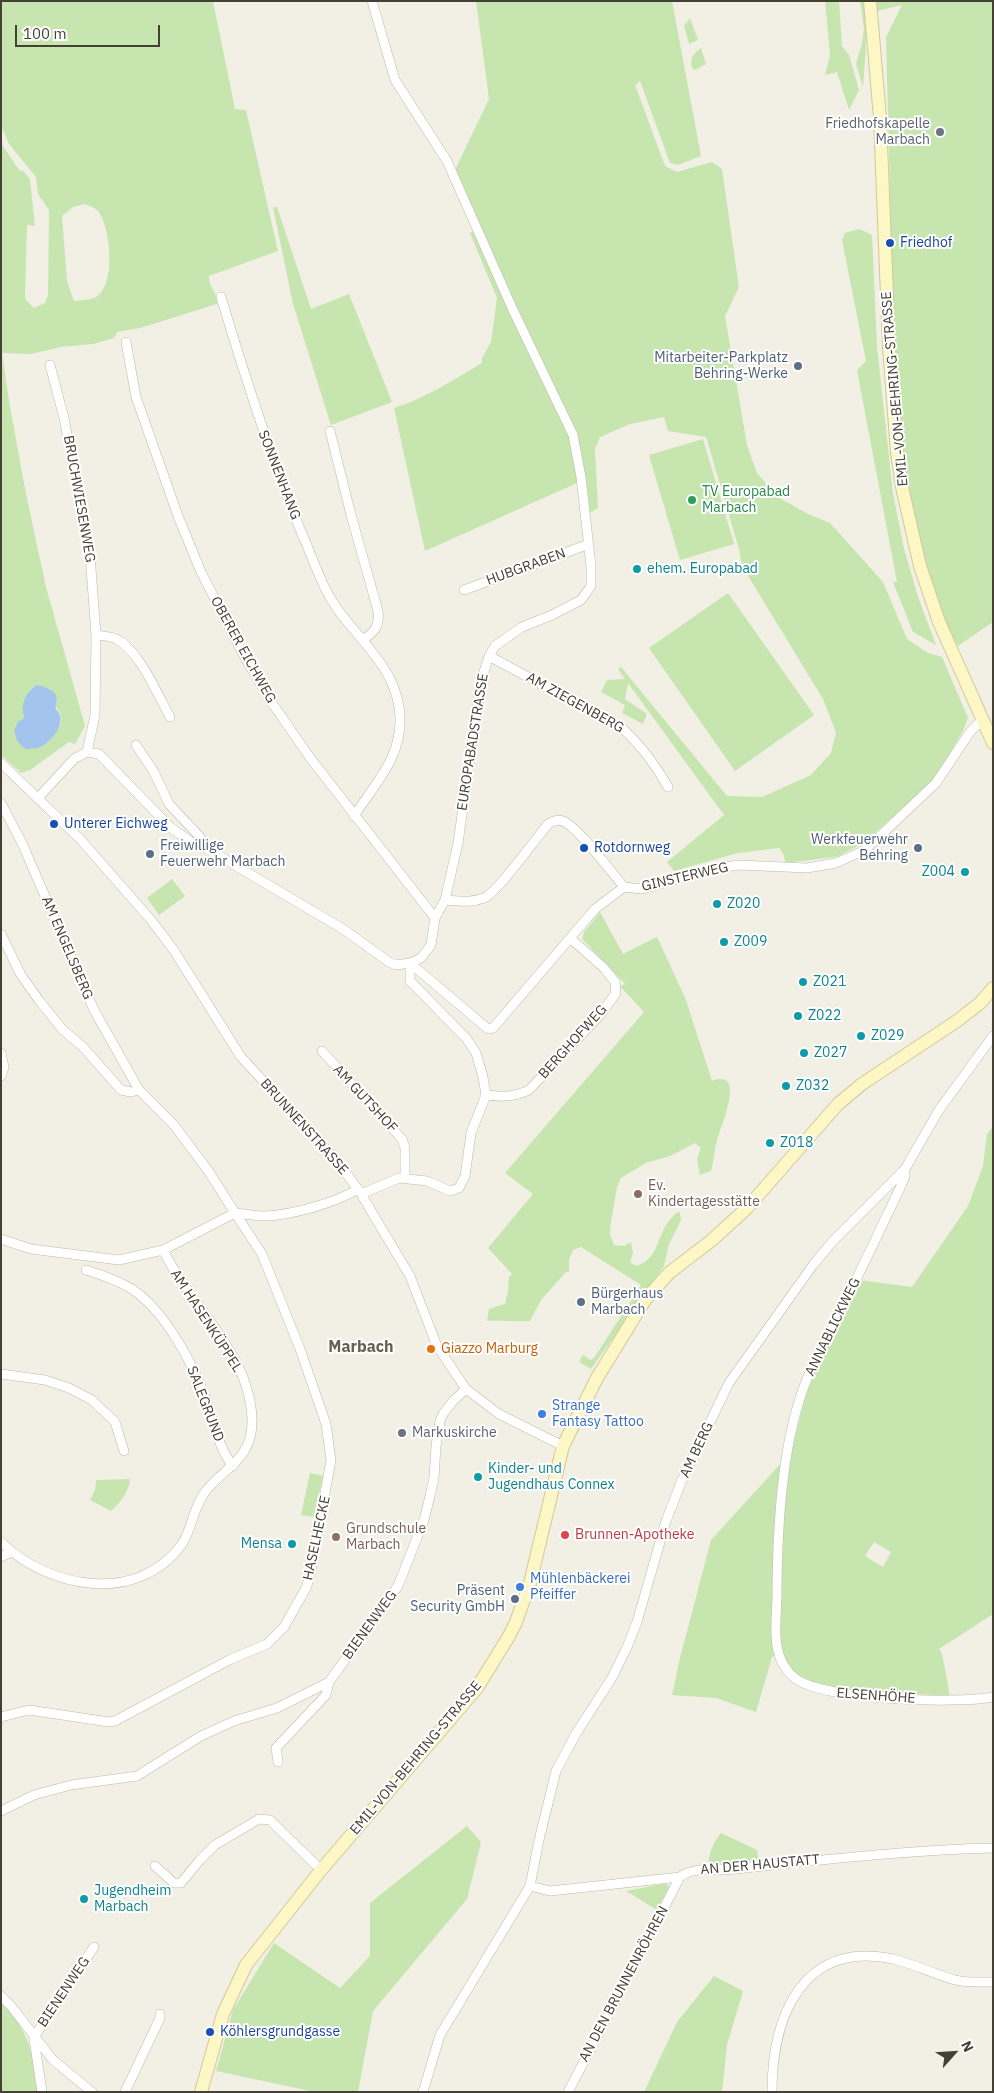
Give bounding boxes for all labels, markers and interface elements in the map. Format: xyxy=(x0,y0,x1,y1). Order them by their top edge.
scale bar xyxy=(18,15,162,47)
text: 100 m xyxy=(23,24,67,43)
place label: Friedhofskapelle Marbach xyxy=(825,116,930,148)
marker: Friedhofskapelle Marbach xyxy=(934,126,946,138)
place label: Friedhof xyxy=(900,235,952,251)
marker: Friedhof xyxy=(884,237,896,249)
street label: EMIL-VON-BEHRING-STRASSE xyxy=(878,291,912,487)
place label: Mitarbeiter-Parkplatz Behring-Werke xyxy=(654,350,788,382)
marker: Mitarbeiter-Parkplatz Behring-Werke xyxy=(792,360,804,372)
street label: SONNENHANG xyxy=(254,428,304,522)
street label: BRUCHWIESENWEG xyxy=(60,434,98,564)
place label: TV Europabad Marbach xyxy=(702,484,790,516)
marker: TV Europabad Marbach xyxy=(686,494,698,506)
street label: HUBGRABEN xyxy=(484,545,568,589)
place label: ehem. Europabad xyxy=(647,561,758,577)
marker: ehem. Europabad xyxy=(631,563,643,575)
street label: OBERER EICHWEG xyxy=(207,594,279,706)
street label: AM ZIEGENBERG xyxy=(523,669,627,737)
street label: EUROPABADSTRASSE xyxy=(454,672,492,812)
place label: Unterer Eichweg xyxy=(64,816,168,832)
marker: Unterer Eichweg xyxy=(48,818,60,830)
place label: Werkfeuerwehr Behring xyxy=(811,832,908,864)
place label: Freiwillige Feuerwehr Marbach xyxy=(160,838,285,870)
place label: Rotdornweg xyxy=(594,840,670,856)
marker: Rotdornweg xyxy=(578,842,590,854)
marker: Werkfeuerwehr Behring xyxy=(912,842,924,854)
marker: Freiwillige Feuerwehr Marbach xyxy=(144,848,156,860)
street label: GINSTERWEG xyxy=(640,859,730,895)
place label: Z004 xyxy=(922,864,955,880)
marker: Z004 xyxy=(959,866,971,878)
street label: AM ENGELSBERG xyxy=(38,894,96,1002)
place label: Z020 xyxy=(727,896,760,912)
marker: Z020 xyxy=(711,898,723,910)
place label: Z009 xyxy=(734,934,767,950)
marker: Z009 xyxy=(718,936,730,948)
place label: Z021 xyxy=(813,974,846,990)
marker: Z021 xyxy=(797,976,809,988)
street label: BERGHOFWEG xyxy=(535,1002,611,1082)
place label: Z022 xyxy=(808,1008,841,1024)
marker: Z022 xyxy=(792,1010,804,1022)
place label: Z029 xyxy=(871,1028,904,1044)
marker: Z029 xyxy=(855,1030,867,1042)
place label: Z027 xyxy=(814,1045,847,1061)
marker: Z027 xyxy=(798,1047,810,1059)
street label: AM GUTSHOF xyxy=(329,1062,401,1136)
street label: BRUNNENSTRASSE xyxy=(256,1076,352,1178)
place label: Z032 xyxy=(796,1078,829,1094)
marker: Z032 xyxy=(780,1080,792,1092)
place label: Z018 xyxy=(780,1135,813,1151)
marker: Z018 xyxy=(764,1137,776,1149)
place label: Ev. Kindertagesstätte xyxy=(648,1178,760,1210)
marker: Ev. Kindertagesstätte xyxy=(632,1188,644,1200)
street label: AM HASENKÜPPEL xyxy=(166,1266,246,1376)
street label: ANNABLICKWEG xyxy=(802,1275,864,1379)
place label: Bürgerhaus Marbach xyxy=(591,1286,663,1318)
marker: Bürgerhaus Marbach xyxy=(575,1296,587,1308)
district label: Marbach xyxy=(328,1337,394,1357)
place label: Giazzo Marburg xyxy=(441,1341,538,1357)
marker: Giazzo Marburg xyxy=(425,1343,437,1355)
street label: SALEGRUND xyxy=(183,1364,227,1444)
place label: Strange Fantasy Tattoo xyxy=(552,1398,644,1430)
marker: Strange Fantasy Tattoo xyxy=(536,1408,548,1420)
street label: AM BERG xyxy=(677,1419,717,1481)
place label: Markuskirche xyxy=(412,1425,497,1441)
marker: Markuskirche xyxy=(396,1427,408,1439)
place label: Kinder- und Jugendhaus Connex xyxy=(488,1461,615,1494)
marker: Kinder- und Jugendhaus Connex xyxy=(472,1471,484,1483)
street label: HASELHECKE xyxy=(300,1494,334,1582)
place label: Grundschule Marbach xyxy=(346,1521,426,1554)
place label: Brunnen-Apotheke xyxy=(575,1527,694,1543)
marker: Brunnen-Apotheke xyxy=(559,1529,571,1541)
marker: Grundschule Marbach xyxy=(330,1531,342,1543)
place label: Mensa xyxy=(241,1536,282,1552)
marker: Mensa xyxy=(286,1538,298,1550)
place label: Mühlenbäckerei Pfeiffer xyxy=(530,1571,630,1604)
marker: Mühlenbäckerei Pfeiffer xyxy=(514,1581,526,1593)
place label: Präsent Security GmbH xyxy=(410,1583,505,1615)
street label: BIENENWEG xyxy=(339,1587,401,1663)
marker: Präsent Security GmbH xyxy=(509,1593,521,1605)
street label: EMIL-VON-BEHRING-STRASSE xyxy=(347,1678,485,1838)
street label: ELSENHÖHE xyxy=(836,1685,916,1707)
street label: AN DER HAUSTATT xyxy=(700,1851,820,1879)
place label: Jugendheim Marbach xyxy=(94,1883,172,1915)
marker: Jugendheim Marbach xyxy=(78,1893,90,1905)
street label: AN DEN BRUNNENRÖHREN xyxy=(576,1903,672,2065)
street label: BIENENWEG xyxy=(34,1954,94,2030)
place label: Köhlersgrundgasse xyxy=(220,2024,340,2040)
marker: Köhlersgrundgasse xyxy=(204,2026,216,2038)
north arrow xyxy=(929,2028,979,2078)
text: N xyxy=(957,2038,978,2055)

